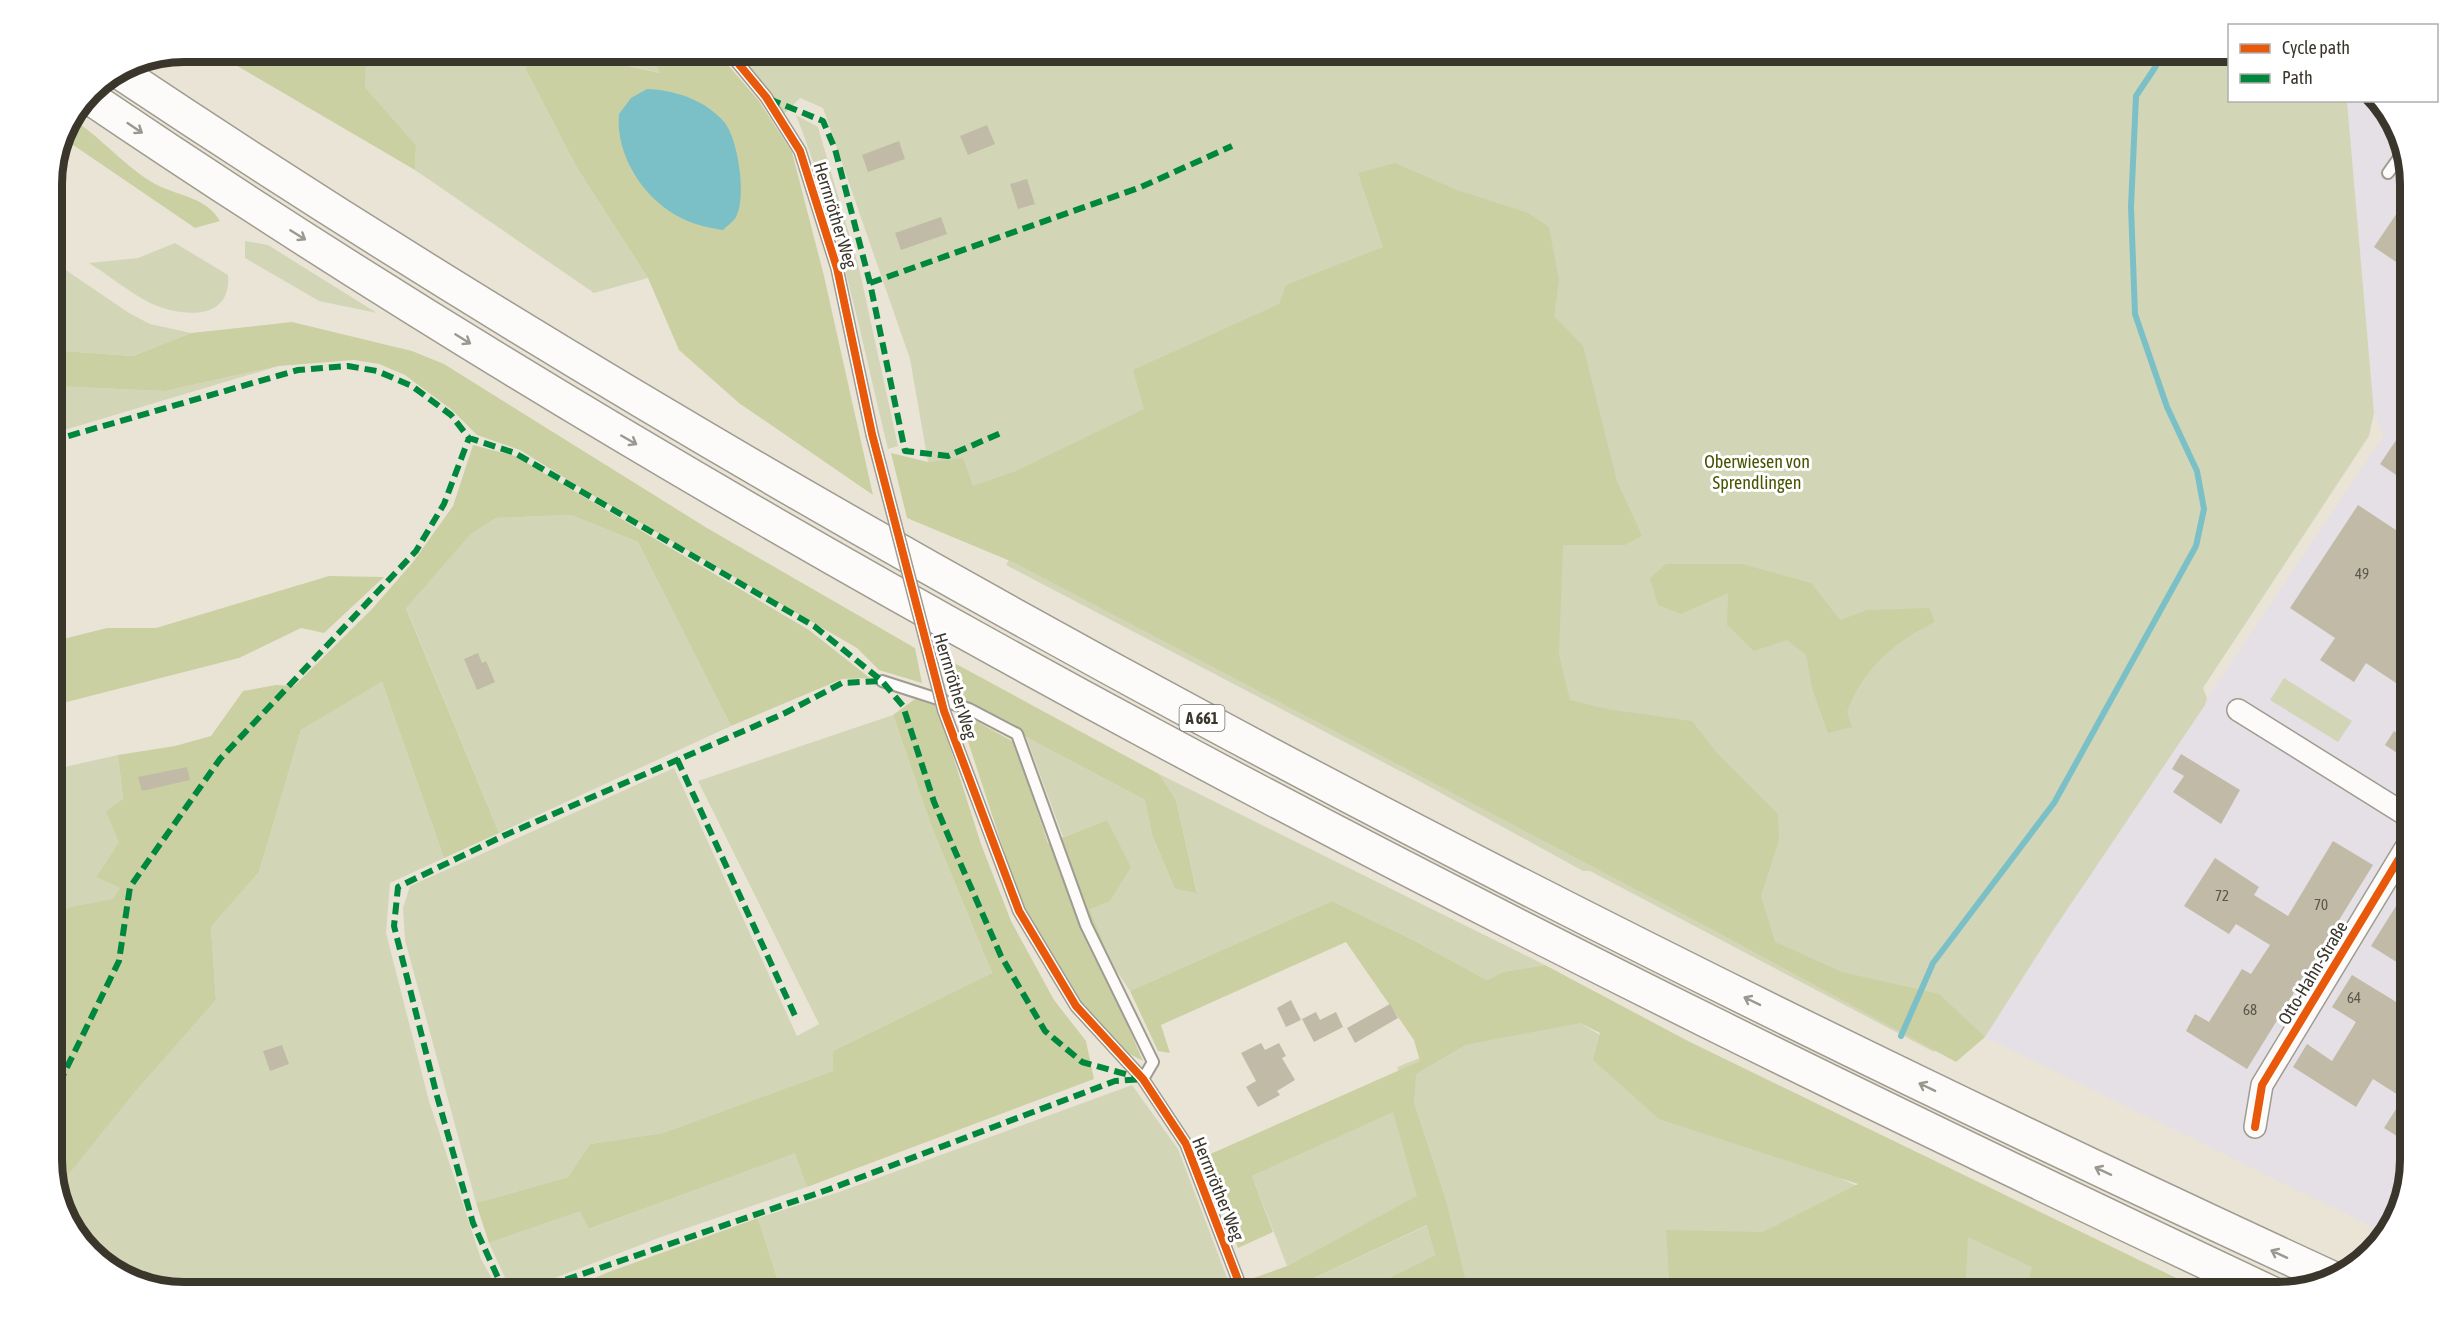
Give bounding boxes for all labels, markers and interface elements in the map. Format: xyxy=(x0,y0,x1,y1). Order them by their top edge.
legend xyxy=(2228,24,2438,102)
text: Cycle path xyxy=(2282,37,2350,58)
text: Path xyxy=(2282,67,2313,88)
one-way arrow xyxy=(126,122,142,134)
street label: Herrnröther Weg xyxy=(809,159,862,271)
one-way arrow xyxy=(289,230,306,242)
one-way arrow xyxy=(454,333,471,345)
one-way arrow xyxy=(620,435,637,447)
park label: Oberwiesen von Sprendlingen xyxy=(1704,451,1810,493)
house number: 49 xyxy=(2355,565,2369,582)
street label: Herrnröther Weg xyxy=(929,630,982,742)
road number: A 661 xyxy=(1180,705,1224,731)
house number: 72 xyxy=(2215,887,2229,904)
house number: 70 xyxy=(2314,896,2328,913)
street label: Otto-Hahn-Straße xyxy=(2273,917,2352,1028)
house number: 64 xyxy=(2347,989,2361,1006)
one-way arrow xyxy=(1744,994,1762,1006)
house number: 68 xyxy=(2243,1001,2257,1018)
one-way arrow xyxy=(1918,1081,1936,1093)
street label: Herrnröther Weg xyxy=(1188,1134,1249,1244)
one-way arrow xyxy=(2094,1165,2112,1177)
one-way arrow xyxy=(2271,1247,2289,1259)

